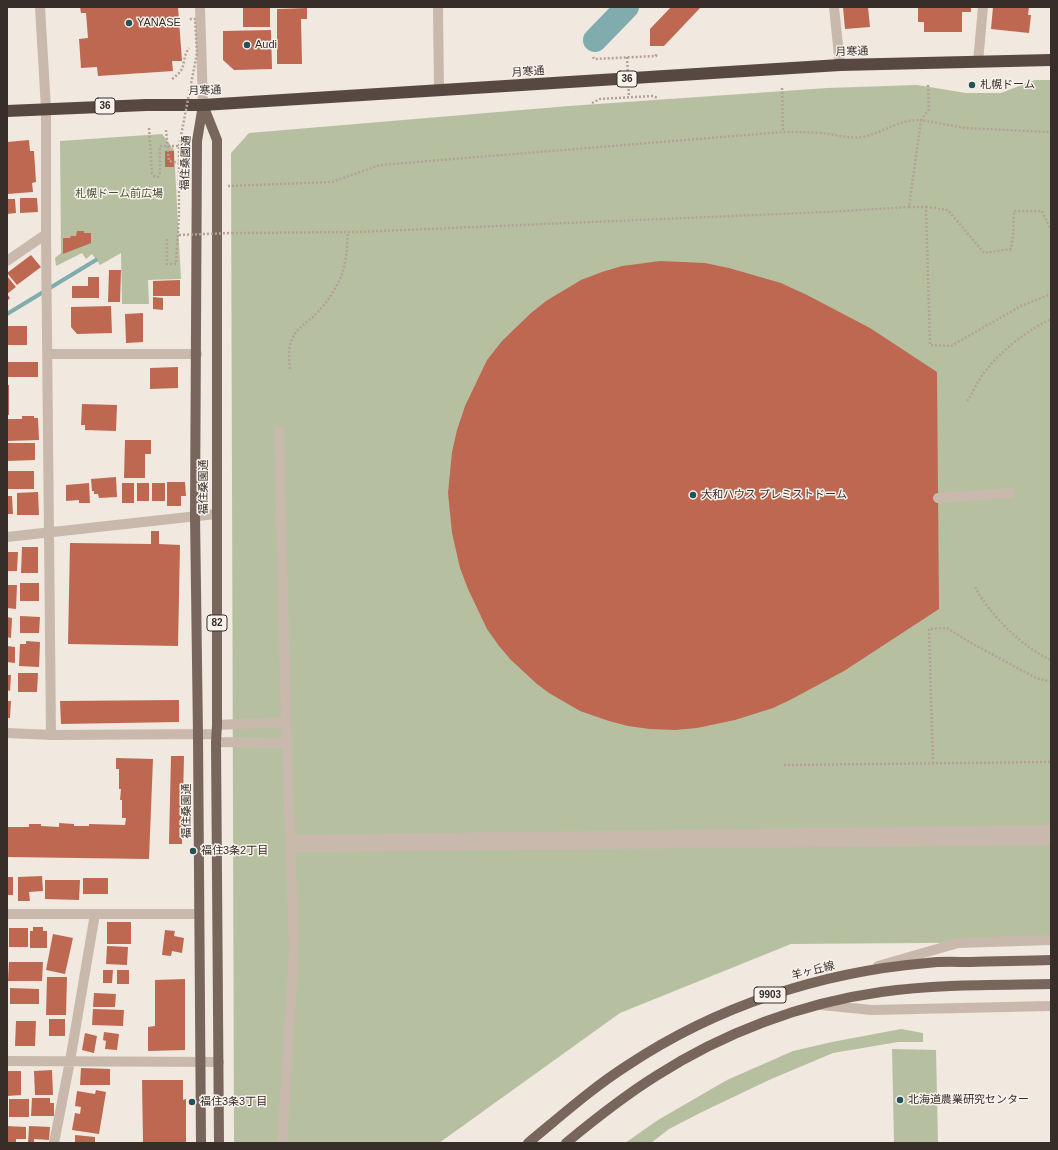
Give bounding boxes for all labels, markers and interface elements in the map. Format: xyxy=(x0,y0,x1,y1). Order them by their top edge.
place label: YANASE xyxy=(137,16,181,30)
marker: YANASE xyxy=(124,18,134,28)
place label: Audi xyxy=(255,38,277,52)
marker: Audi xyxy=(242,40,252,50)
street label: 月寒通 xyxy=(835,45,869,59)
street label: 月寒通 xyxy=(511,64,545,80)
road number: 36 xyxy=(617,71,637,87)
place label: 札幌ドーム xyxy=(980,78,1035,92)
marker: 札幌ドーム xyxy=(967,80,977,90)
street label: 月寒通 xyxy=(188,84,222,98)
road number: 36 xyxy=(95,98,115,114)
street label: 福住桑園通 xyxy=(178,135,194,191)
park label: 札幌ドーム前広場 xyxy=(75,187,163,201)
street label: 福住桑園通 xyxy=(197,460,211,514)
place label: 大和ハウス プレミストドーム xyxy=(701,488,847,502)
marker: 大和ハウス プレミストドーム xyxy=(688,490,698,500)
road number: 82 xyxy=(207,615,227,631)
street label: 福住桑園通 xyxy=(180,784,194,838)
place label: 福住3条2丁目 xyxy=(201,844,268,858)
marker: 福住3条2丁目 xyxy=(188,846,198,856)
street label: 羊ヶ丘線 xyxy=(790,959,836,983)
road number: 9903 xyxy=(754,987,786,1003)
place label: 北海道農業研究センター xyxy=(908,1093,1029,1107)
place label: 福住3条3丁目 xyxy=(200,1095,267,1109)
marker: 北海道農業研究センター xyxy=(895,1095,905,1105)
marker: 福住3条3丁目 xyxy=(187,1097,197,1107)

